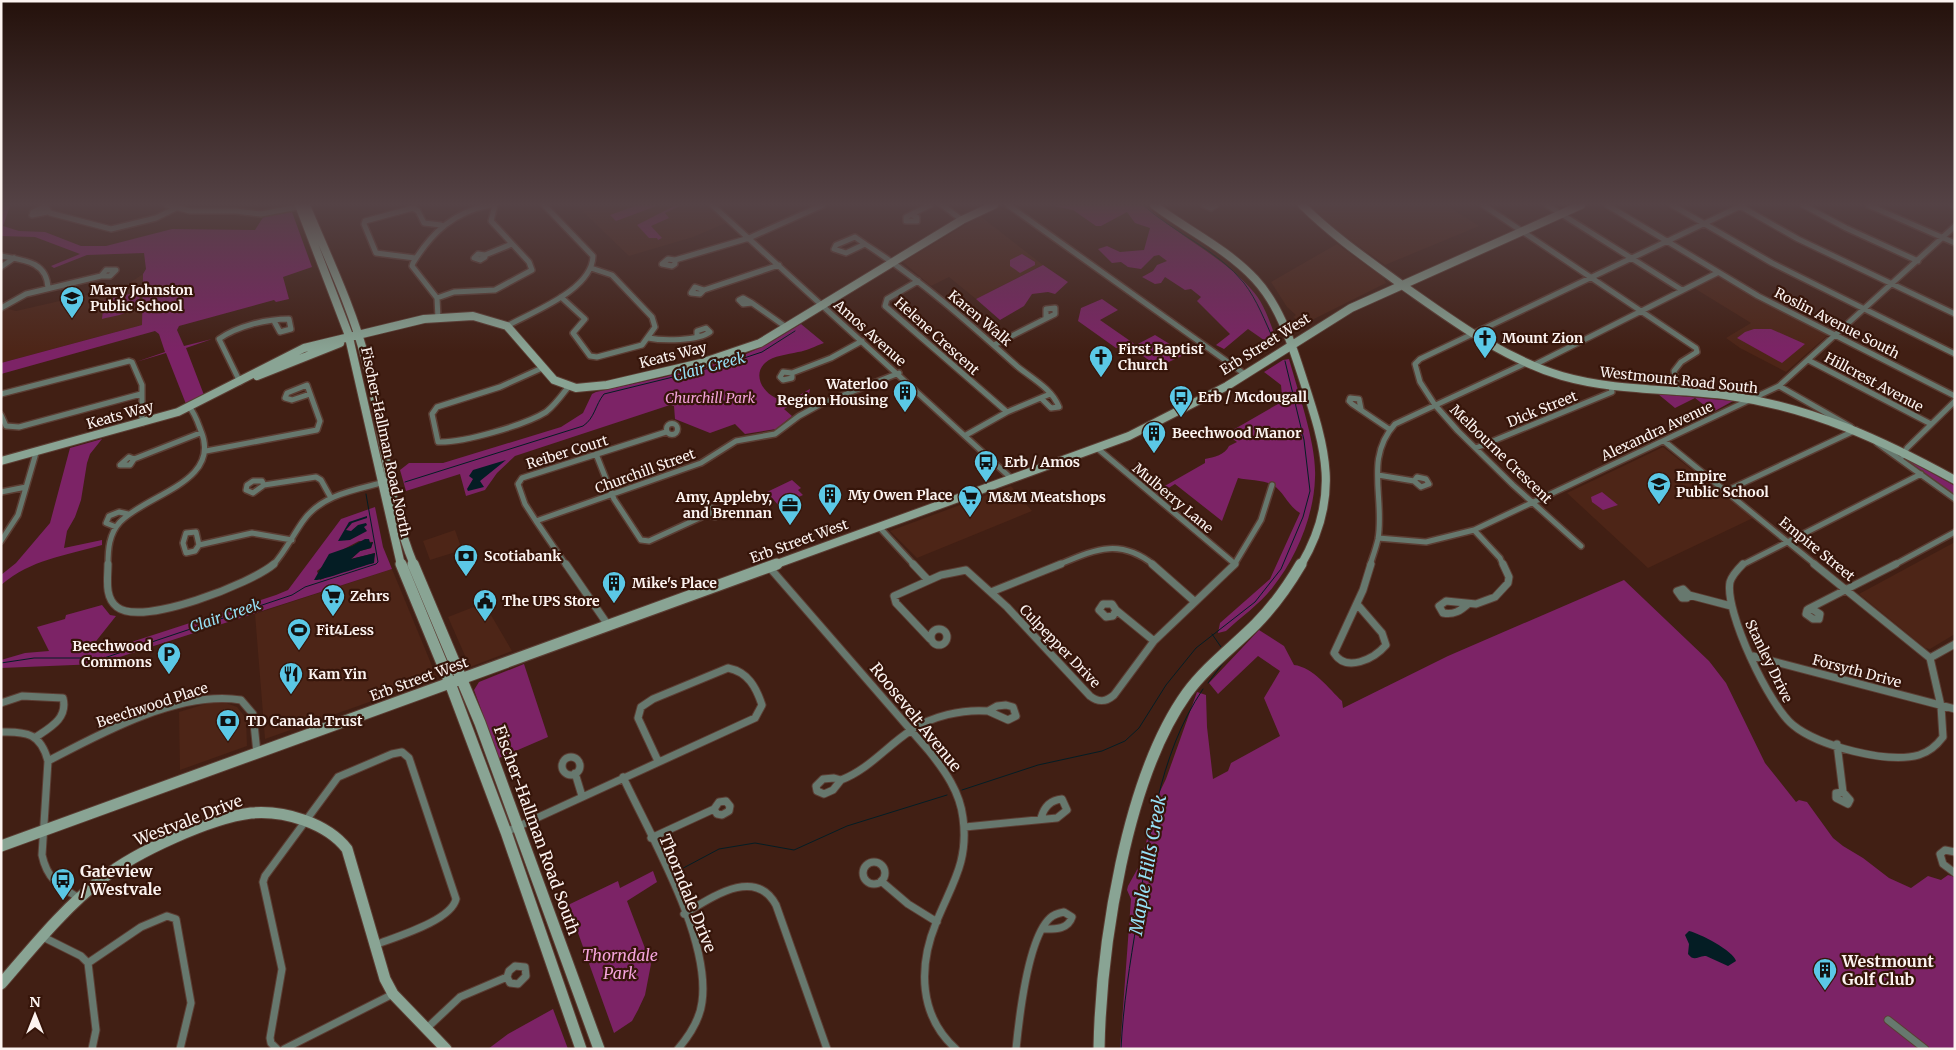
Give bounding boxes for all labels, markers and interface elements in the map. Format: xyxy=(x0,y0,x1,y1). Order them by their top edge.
place label: Mary Johnston Public School xyxy=(90,281,194,315)
street label: Roslin Avenue South xyxy=(1771,284,1903,362)
school or university icon: Mary Johnston Public School xyxy=(59,285,85,319)
street label: Karen Walk xyxy=(944,286,1016,350)
street label: Helene Crescent xyxy=(891,293,983,379)
street label: Amos Avenue xyxy=(829,295,910,370)
street label: Erb Street West xyxy=(1216,309,1314,379)
church icon: Mount Zion xyxy=(1472,325,1498,359)
place label: Mount Zion xyxy=(1502,329,1584,347)
street label: Keats Way xyxy=(637,338,709,372)
place label: First Baptist Church xyxy=(1118,340,1204,374)
church icon: First Baptist Church xyxy=(1088,344,1114,378)
street label: Fischer-Hallman Road North xyxy=(357,345,415,539)
water label: Clair Creek xyxy=(671,348,748,385)
street label: Hillcrest Avenue xyxy=(1821,348,1927,416)
street label: Westmount Road South xyxy=(1598,363,1759,397)
place label: Waterloo Region Housing xyxy=(777,375,888,409)
building icon: Waterloo Region Housing xyxy=(892,379,918,413)
bus stop icon: Erb / Mcdougall xyxy=(1168,384,1194,418)
street label: Dick Street xyxy=(1504,387,1580,431)
place label: Erb / Mcdougall xyxy=(1198,388,1308,406)
park label: Churchill Park xyxy=(665,389,755,407)
street label: Keats Way xyxy=(84,397,156,433)
street label: Alexandra Avenue xyxy=(1597,397,1716,465)
street label: Melbourne Crescent xyxy=(1446,401,1556,508)
building icon: Beechwood Manor xyxy=(1141,420,1167,454)
place label: Beechwood Manor xyxy=(1172,424,1302,442)
street label: Reiber Court xyxy=(524,431,611,473)
street label: Churchill Street xyxy=(592,444,698,497)
bus stop icon: Erb / Amos xyxy=(973,449,999,483)
place label: Erb / Amos xyxy=(1004,453,1080,471)
street label: Mulberry Lane xyxy=(1129,459,1217,537)
place label: Empire Public School xyxy=(1676,467,1769,501)
school or university icon: Empire Public School xyxy=(1646,471,1672,505)
building icon: My Owen Place xyxy=(817,482,843,516)
supermarket icon: M&M Meatshops xyxy=(957,484,983,518)
place label: My Owen Place xyxy=(848,486,953,504)
place label: Amy, Appleby, and Brennan xyxy=(675,488,772,522)
place label: M&M Meatshops xyxy=(988,488,1106,506)
office icon: Amy, Appleby, and Brennan xyxy=(777,492,803,526)
street label: Empire Street xyxy=(1775,513,1859,585)
street label: Erb Street West xyxy=(747,515,851,567)
bank icon: Scotiabank xyxy=(453,543,479,577)
place label: Scotiabank xyxy=(484,547,562,565)
building icon: Mike's Place xyxy=(601,570,627,604)
place label: Mike's Place xyxy=(632,574,717,592)
supermarket icon: Zehrs xyxy=(320,583,346,617)
place label: Zehrs xyxy=(350,587,390,605)
public building icon: The UPS Store xyxy=(472,588,498,622)
place label: The UPS Store xyxy=(502,592,600,610)
water label: Clair Creek xyxy=(187,594,264,637)
street label: Culpepper Drive xyxy=(1016,601,1104,691)
sports icon: Fit4Less xyxy=(286,617,312,651)
street label: Stanley Drive xyxy=(1741,617,1797,705)
place label: Fit4Less xyxy=(316,621,374,639)
place label: Beechwood Commons xyxy=(72,637,152,671)
parking icon: Beechwood Commons xyxy=(156,641,182,675)
street label: Forsyth Drive xyxy=(1810,650,1904,692)
street label: Erb Street West xyxy=(367,653,471,705)
street label: Roosevelt Avenue xyxy=(866,658,966,776)
restaurant icon: Kam Yin xyxy=(278,661,304,695)
place label: Kam Yin xyxy=(308,665,367,683)
street label: Beechwood Place xyxy=(94,678,210,732)
bank icon: TD Canada Trust xyxy=(215,708,241,742)
place label: TD Canada Trust xyxy=(246,712,363,730)
street label: Fischer-Hallman Road South xyxy=(490,723,584,938)
street label: Westvale Drive xyxy=(130,790,245,850)
water label: Maple Hills Creek xyxy=(1124,793,1171,938)
street label: Thorndale Drive xyxy=(655,831,721,955)
place label: Gateview / Westvale xyxy=(80,861,162,899)
bus stop icon: Gateview / Westvale xyxy=(50,867,76,901)
park label: Thorndale Park xyxy=(582,945,658,983)
place label: Westmount Golf Club xyxy=(1841,951,1934,989)
building icon: Westmount Golf Club xyxy=(1812,957,1838,991)
north arrow xyxy=(10,990,60,1040)
text: N xyxy=(29,993,41,1011)

